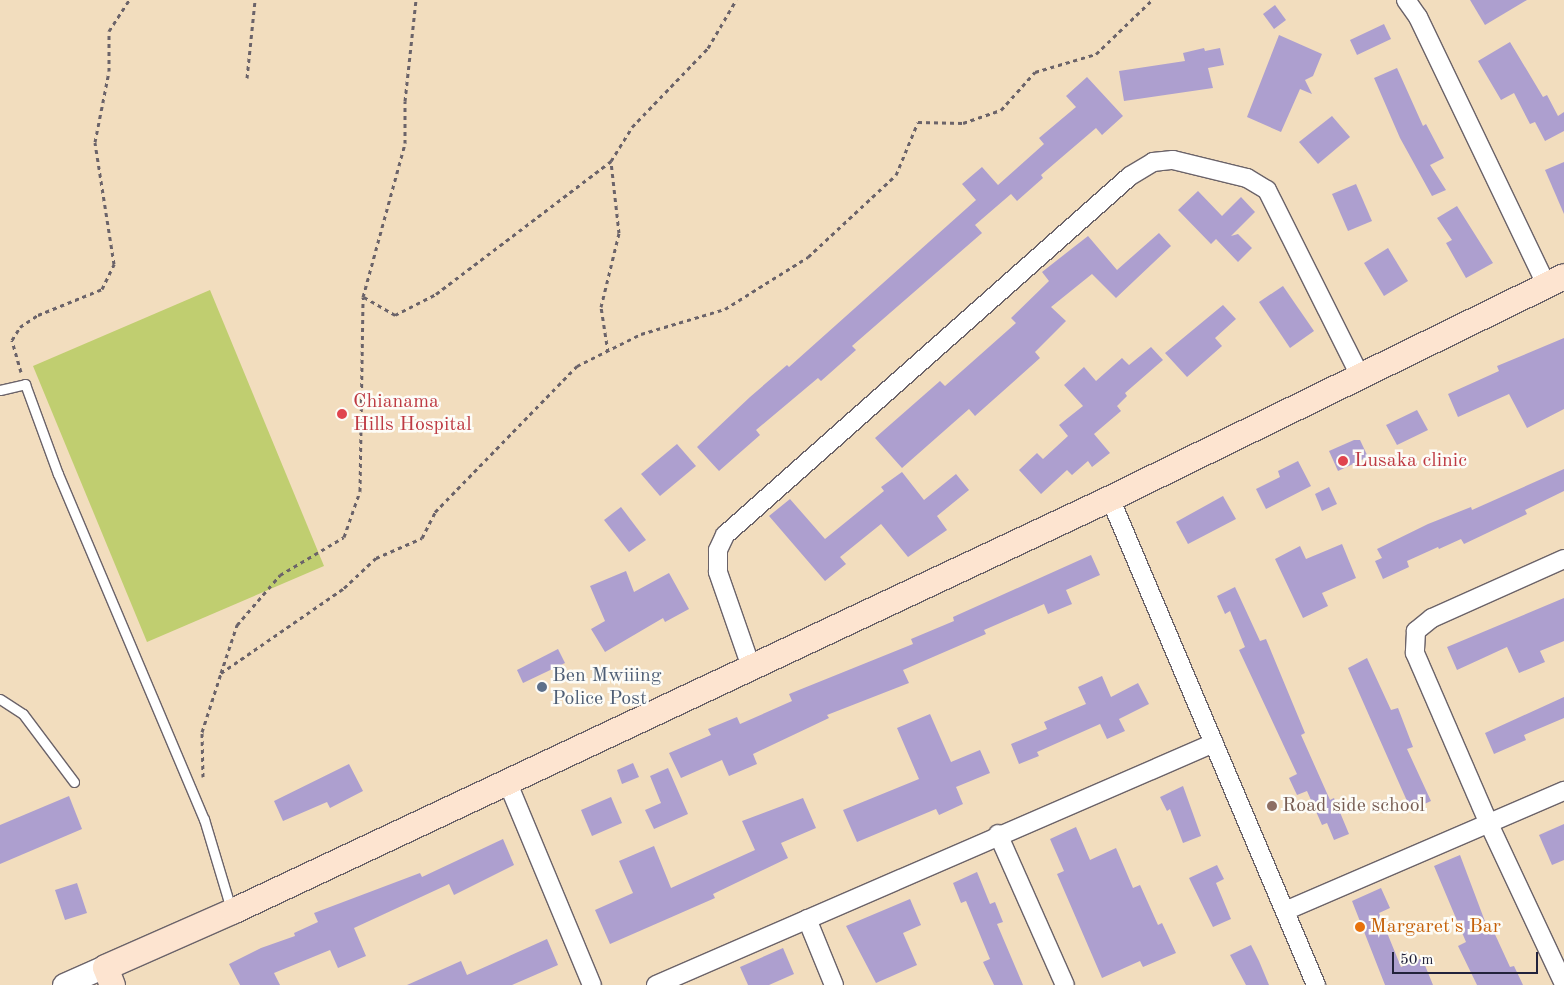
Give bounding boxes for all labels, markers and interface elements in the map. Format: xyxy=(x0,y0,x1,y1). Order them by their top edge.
place label: Chianama Hills Hospital xyxy=(353,390,472,437)
marker: Chianama Hills Hospital xyxy=(335,407,349,421)
place label: Lusaka clinic xyxy=(1354,449,1467,473)
marker: Lusaka clinic xyxy=(1336,454,1350,468)
place label: Ben Mwiiing Police Post xyxy=(552,664,661,711)
marker: Ben Mwiiing Police Post xyxy=(536,681,548,693)
place label: Road side school xyxy=(1282,794,1425,818)
marker: Road side school xyxy=(1266,800,1278,812)
place label: Margaret's Bar xyxy=(1370,915,1501,939)
marker: Margaret's Bar xyxy=(1354,921,1366,933)
scale bar xyxy=(1394,942,1540,974)
text: 50 m xyxy=(1400,953,1434,968)

